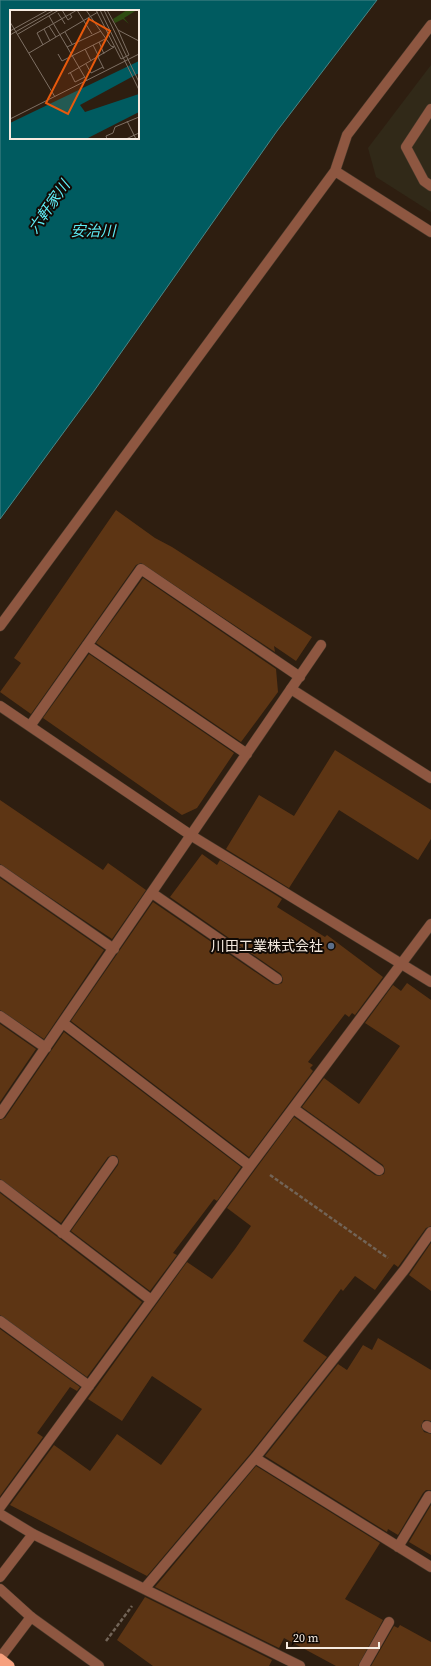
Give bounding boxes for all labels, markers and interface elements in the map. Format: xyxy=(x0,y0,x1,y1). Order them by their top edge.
inset map xyxy=(10,10,139,139)
water label: 六軒家川 xyxy=(23,174,76,237)
water label: 安治川 xyxy=(70,220,117,241)
place label: 川田工業株式会社 xyxy=(211,936,323,956)
marker: 川田工業株式会社 xyxy=(326,941,336,951)
scale bar xyxy=(287,1624,379,1650)
text: 20 m xyxy=(293,1630,319,1646)

